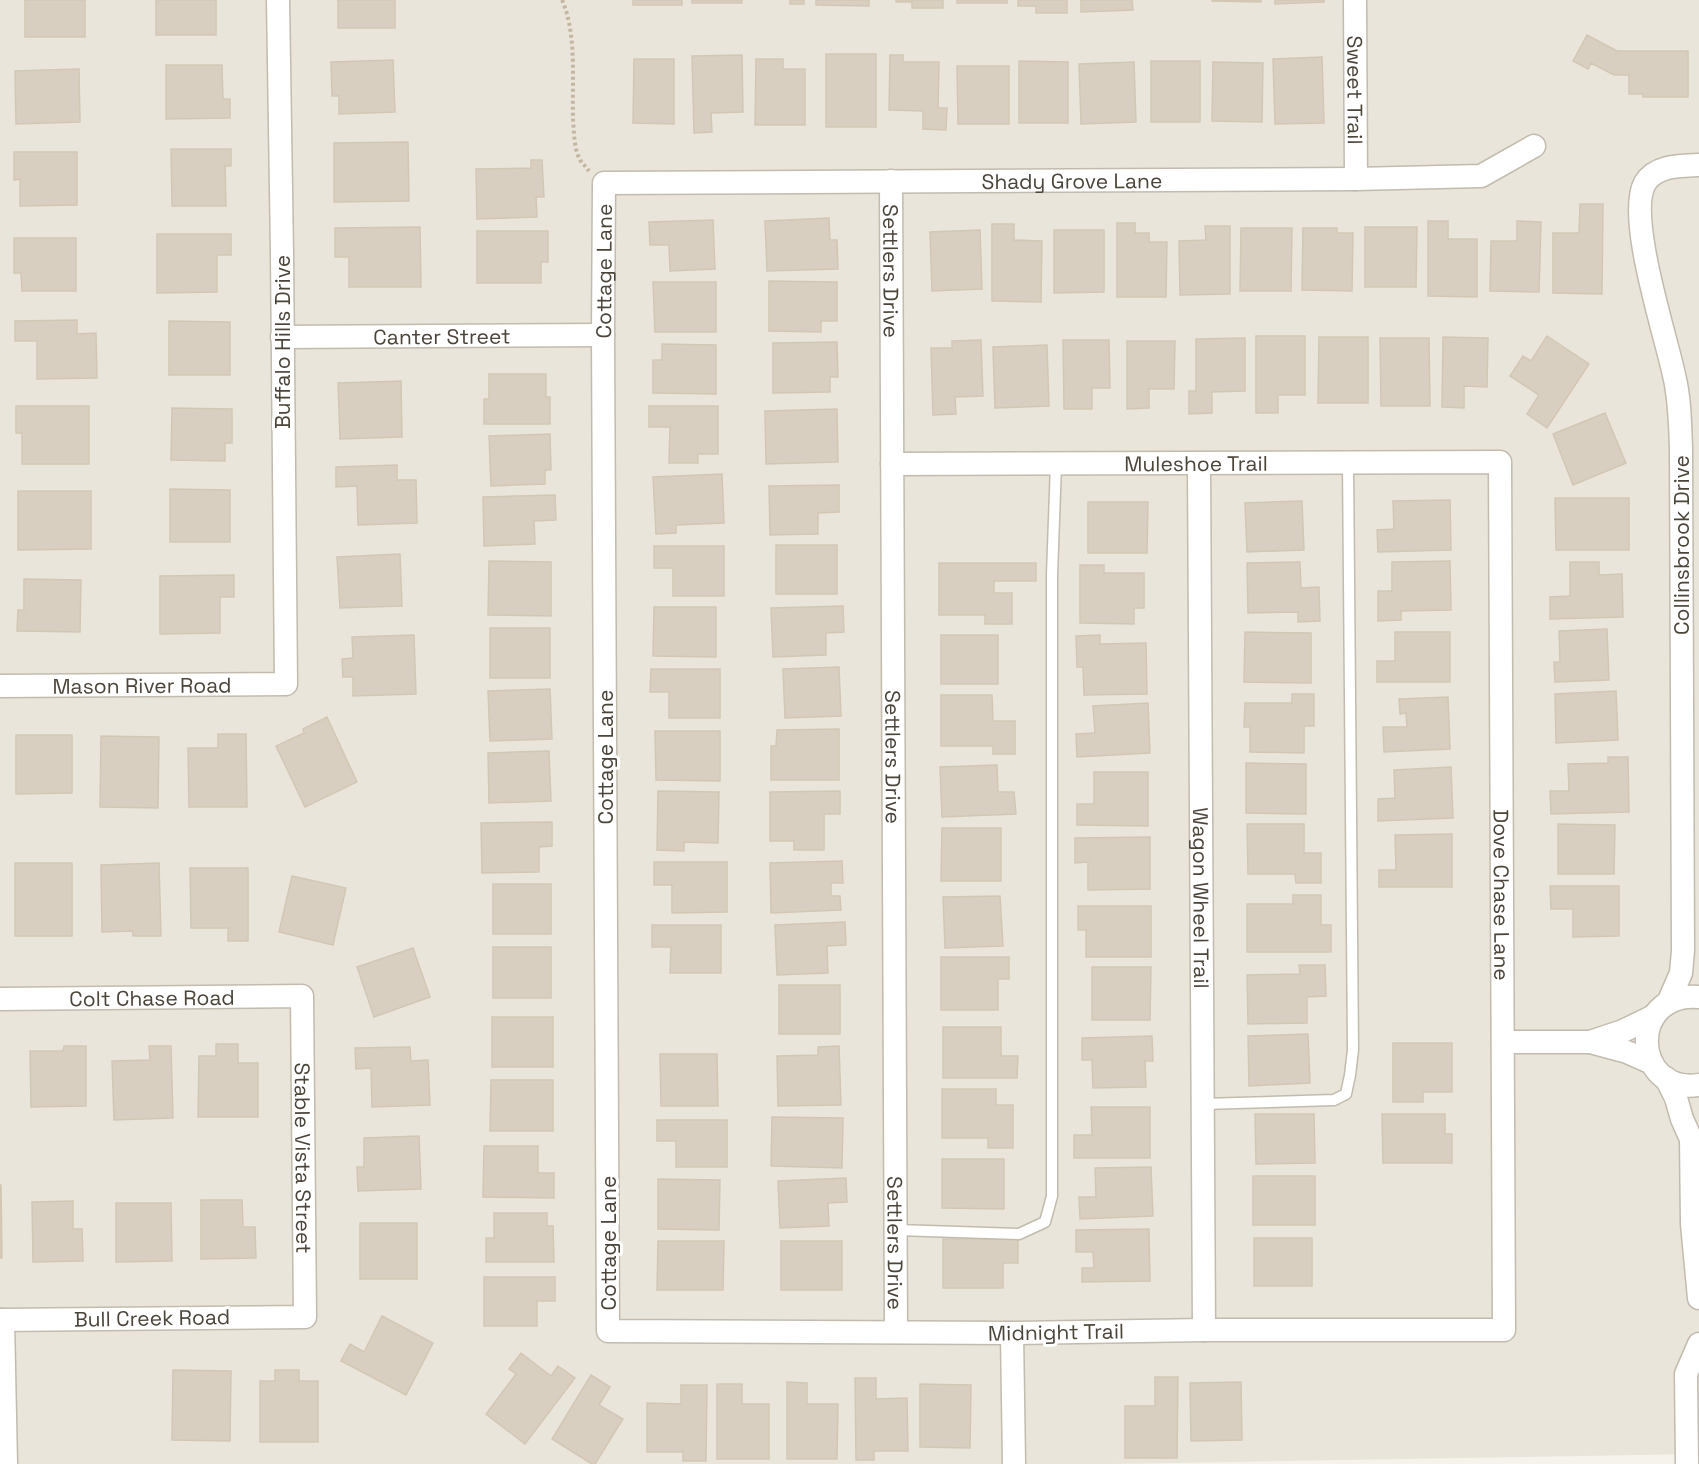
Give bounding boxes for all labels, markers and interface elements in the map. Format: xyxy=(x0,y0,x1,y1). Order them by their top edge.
street label: Sweet Trail xyxy=(1342,35,1369,145)
street label: Shady Grove Lane xyxy=(981,167,1162,194)
street label: Cottage Lane xyxy=(589,204,617,339)
street label: Settlers Drive xyxy=(878,204,905,338)
street label: Buffalo Hills Drive xyxy=(269,255,296,429)
street label: Canter Street xyxy=(373,322,511,350)
street label: Muleshoe Trail xyxy=(1124,449,1268,477)
street label: Collinsbrook Drive xyxy=(1668,455,1695,635)
street label: Mason River Road xyxy=(52,671,232,699)
street label: Cottage Lane xyxy=(592,690,619,824)
street label: Settlers Drive xyxy=(880,690,907,824)
street label: Wagon Wheel Trail xyxy=(1187,807,1216,989)
street label: Dove Chase Lane xyxy=(1488,809,1516,981)
street label: Colt Chase Road xyxy=(69,983,235,1012)
street label: Stable Vista Street xyxy=(289,1062,318,1254)
street label: Cottage Lane xyxy=(595,1176,622,1310)
street label: Settlers Drive xyxy=(882,1176,909,1310)
street label: Bull Creek Road xyxy=(74,1303,230,1333)
street label: Midnight Trail xyxy=(988,1317,1124,1347)

